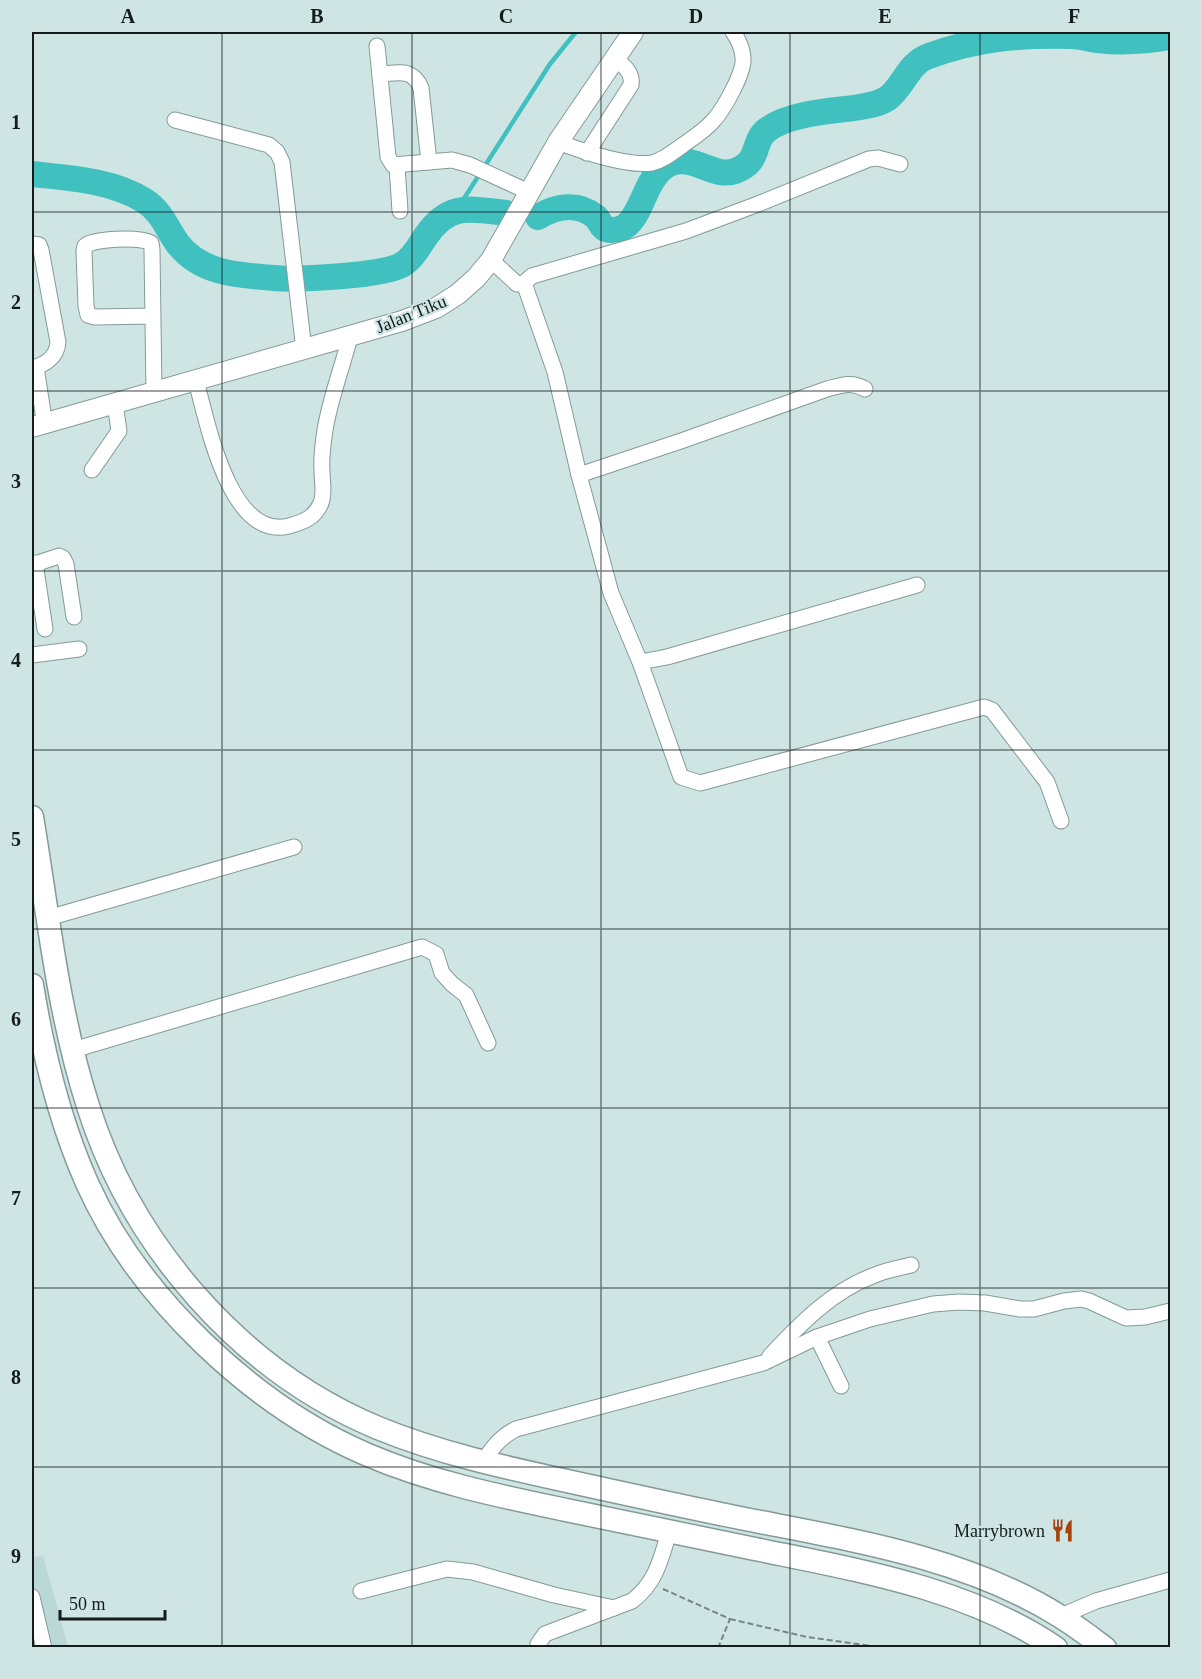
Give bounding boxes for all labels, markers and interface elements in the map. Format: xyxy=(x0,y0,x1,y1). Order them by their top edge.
text: A xyxy=(121,5,136,27)
text: B xyxy=(310,5,324,27)
text: C xyxy=(499,5,513,27)
text: D xyxy=(689,5,703,27)
text: E xyxy=(878,5,892,27)
text: F xyxy=(1068,5,1080,27)
text: 1 xyxy=(11,111,21,133)
text: 2 xyxy=(11,291,21,313)
street label: Jalan Tiku xyxy=(373,291,449,337)
text: 3 xyxy=(11,470,21,492)
text: 4 xyxy=(11,649,21,671)
text: 5 xyxy=(11,828,21,850)
text: 6 xyxy=(11,1008,21,1030)
text: 7 xyxy=(11,1187,21,1209)
text: 8 xyxy=(11,1366,21,1388)
restaurant icon: Marrybrown xyxy=(1050,1518,1076,1544)
place label: Marrybrown xyxy=(954,1521,1045,1541)
text: 9 xyxy=(11,1545,21,1567)
scale bar xyxy=(60,1583,165,1621)
text: 50 m xyxy=(69,1594,106,1614)

